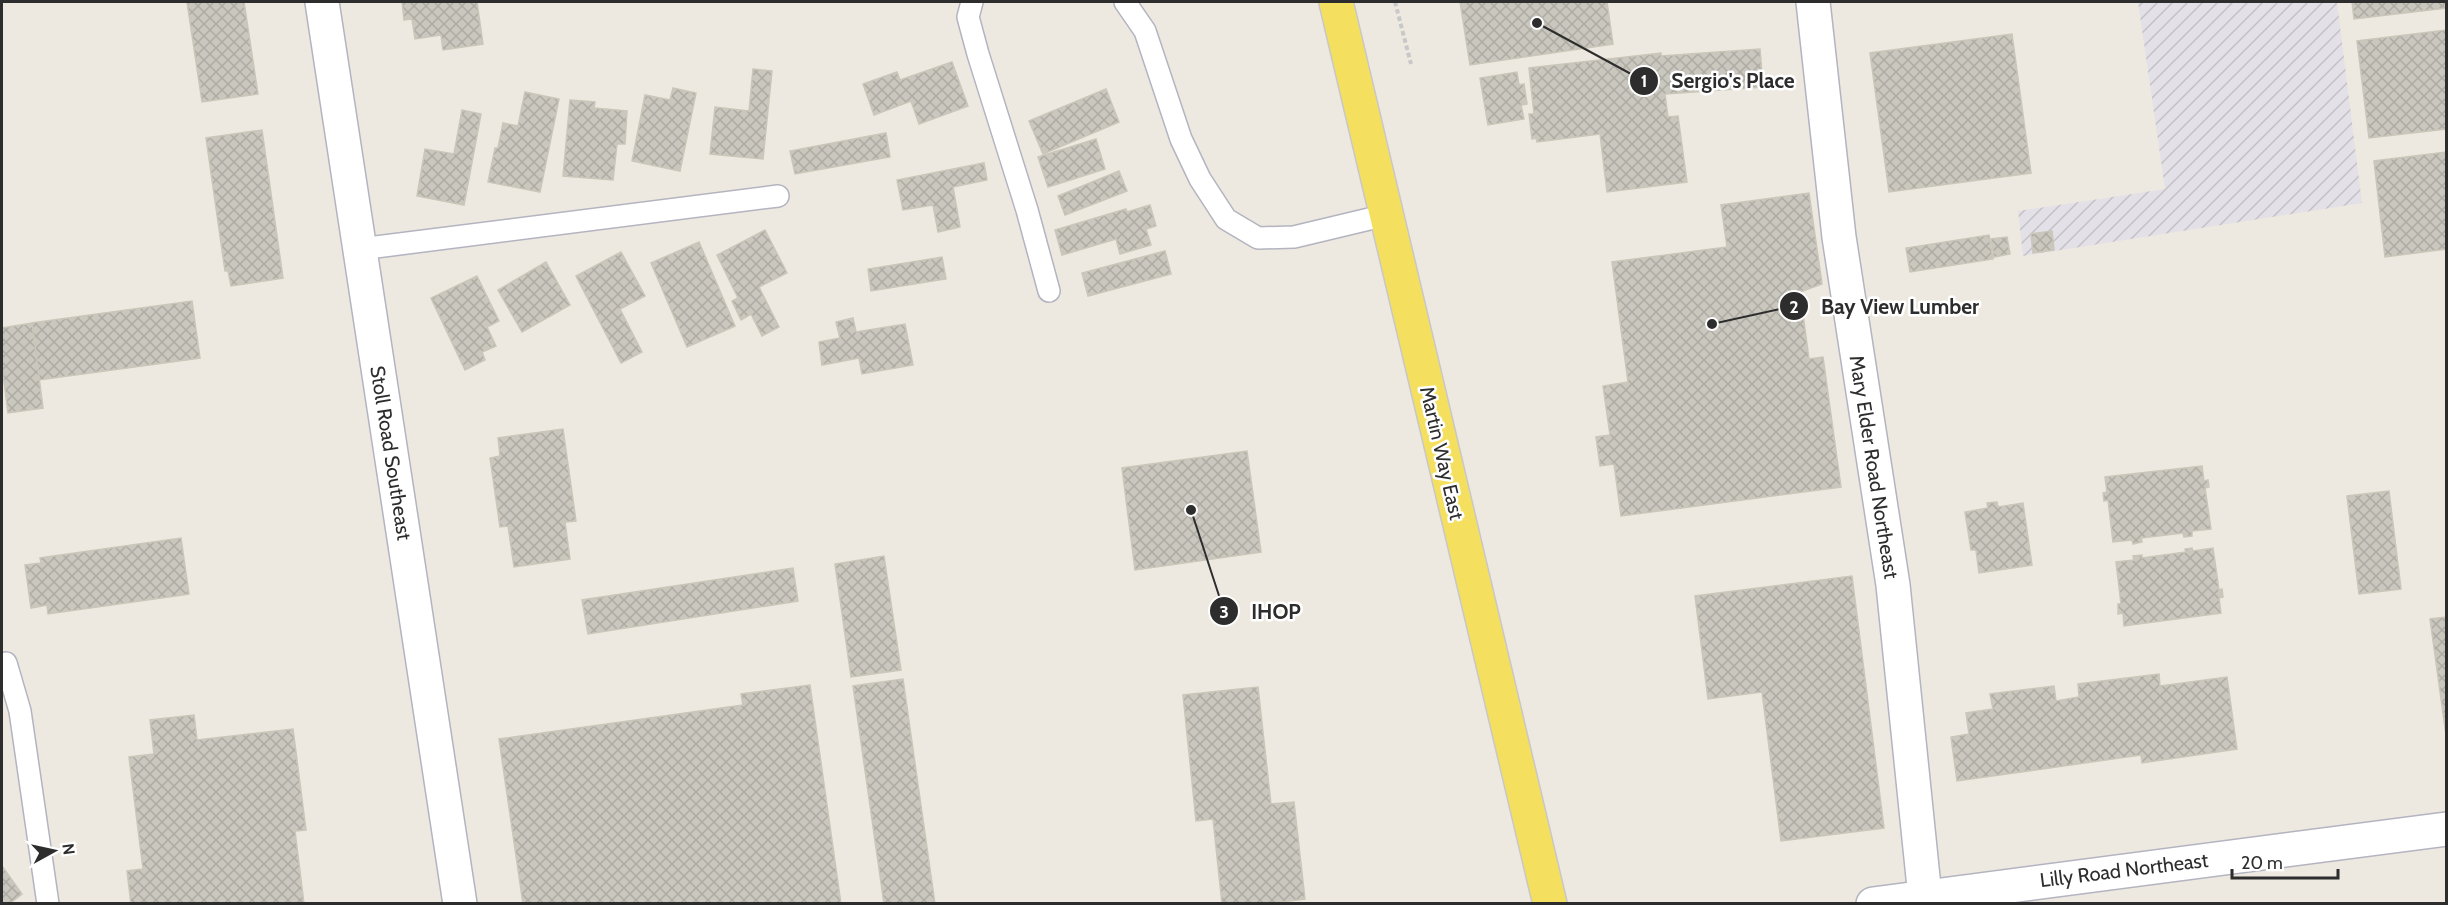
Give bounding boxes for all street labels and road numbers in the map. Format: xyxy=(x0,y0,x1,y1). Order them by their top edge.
street label: Mary Elder Road Northeast xyxy=(1844,354,1904,581)
street label: Stoll Road Southeast xyxy=(365,364,417,542)
street label: Martin Way East xyxy=(1415,384,1469,522)
street label: Lilly Road Northeast xyxy=(2038,848,2210,892)

